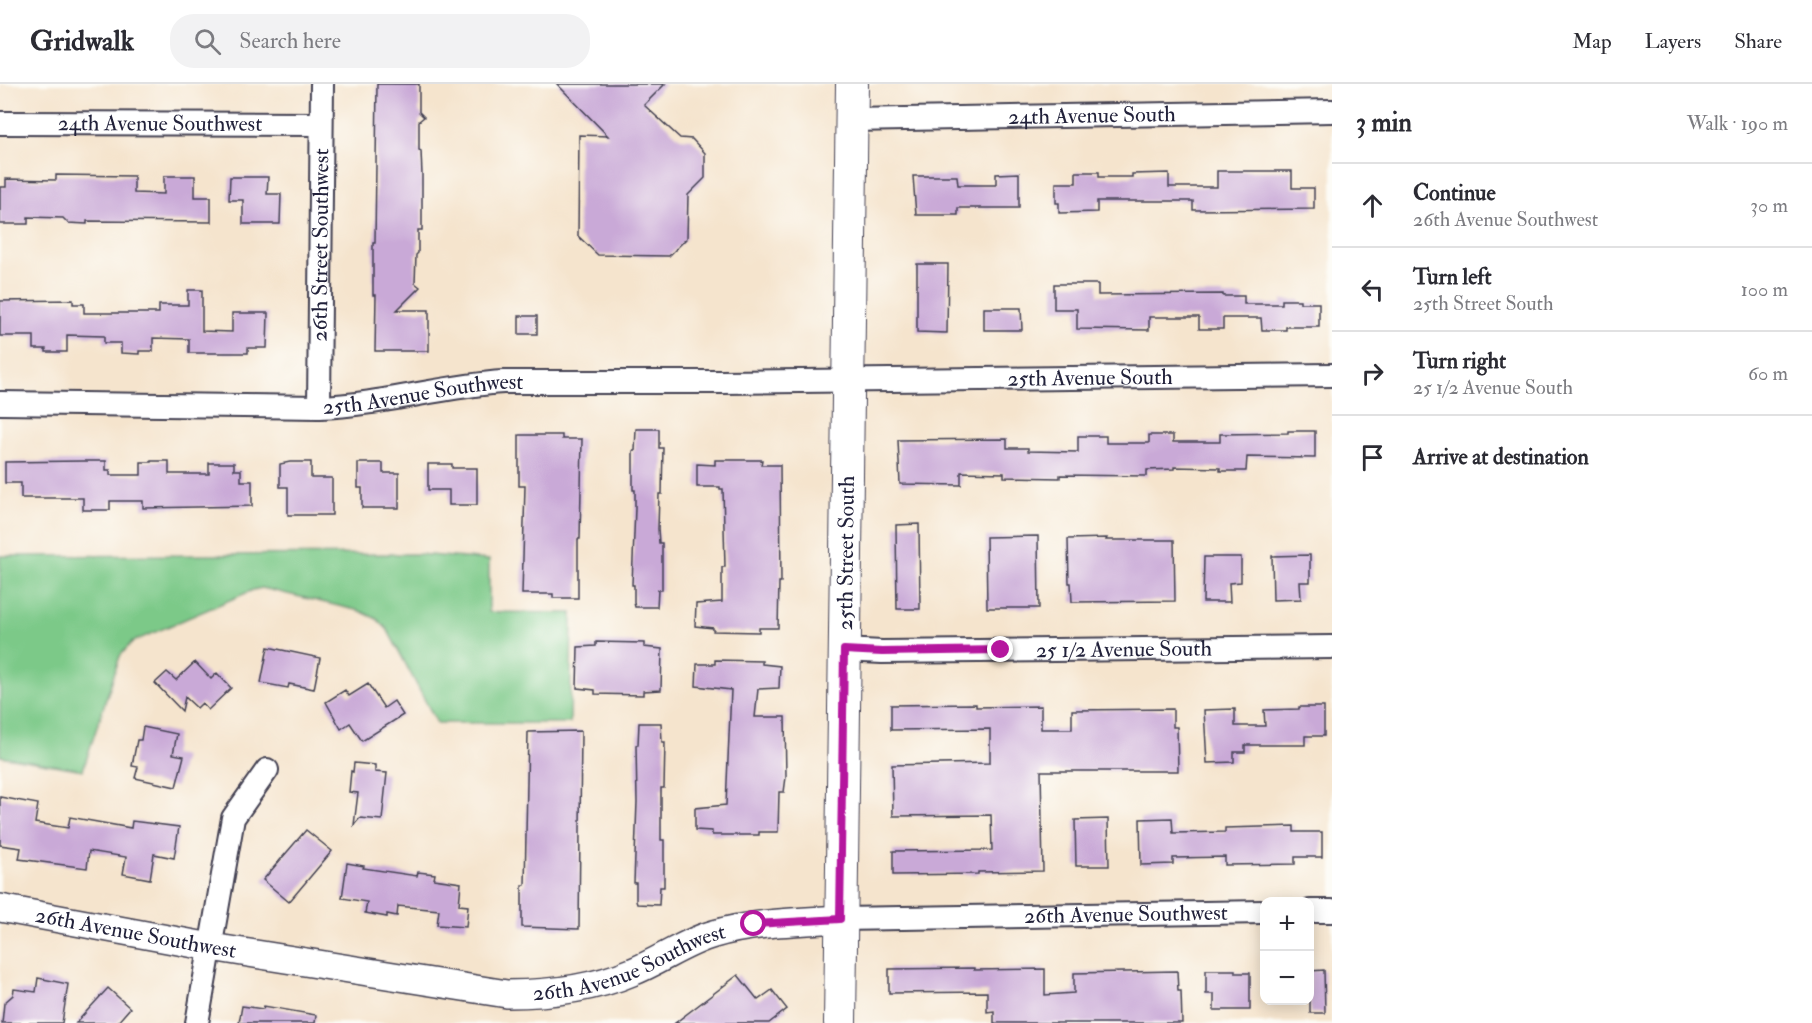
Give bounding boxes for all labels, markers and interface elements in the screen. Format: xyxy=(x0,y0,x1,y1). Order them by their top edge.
search box xyxy=(170,14,590,68)
text: Gridwalk xyxy=(30,24,134,59)
icon: search xyxy=(191,25,224,58)
text: Search here xyxy=(239,27,341,55)
text: Map xyxy=(1572,28,1612,55)
text: Layers xyxy=(1645,28,1701,55)
text: Share xyxy=(1734,28,1782,55)
street label: 24th Avenue South xyxy=(1008,100,1176,131)
text: 3 min xyxy=(1356,107,1412,139)
street label: 24th Avenue Southwest xyxy=(58,109,262,138)
text: Walk · 190 m xyxy=(1687,111,1788,136)
street label: 26th Street Southwest xyxy=(306,148,335,342)
text: Continue xyxy=(1413,179,1496,207)
icon: ahead xyxy=(1356,189,1389,222)
text: 30 m xyxy=(1750,193,1788,218)
text: 26th Avenue Southwest xyxy=(1413,207,1598,232)
text: Turn left xyxy=(1413,263,1492,291)
icon: left xyxy=(1356,273,1389,306)
text: 100 m xyxy=(1741,277,1788,302)
text: 25th Street South xyxy=(1413,291,1553,316)
text: Turn right xyxy=(1413,347,1506,375)
icon: right xyxy=(1356,357,1389,390)
text: 60 m xyxy=(1748,361,1788,386)
street label: 25th Avenue South xyxy=(1007,363,1173,393)
street label: 25th Avenue Southwest xyxy=(322,368,523,421)
text: 25 1/2 Avenue South xyxy=(1413,375,1573,400)
icon: arrive xyxy=(1356,441,1389,474)
text: Arrive at destination xyxy=(1413,443,1589,471)
street label: 25th Street South xyxy=(831,475,861,631)
street label: 25 1/2 Avenue South xyxy=(1036,634,1213,664)
route end xyxy=(987,636,1013,662)
map controls xyxy=(1260,897,1314,1005)
button: + xyxy=(1260,897,1314,951)
street label: 26th Avenue Southwest xyxy=(1024,899,1228,930)
street label: 26th Avenue Southwest xyxy=(33,901,238,965)
route start xyxy=(740,910,766,936)
street label: 26th Avenue Southwest xyxy=(532,917,728,1007)
button: − xyxy=(1260,951,1314,1005)

